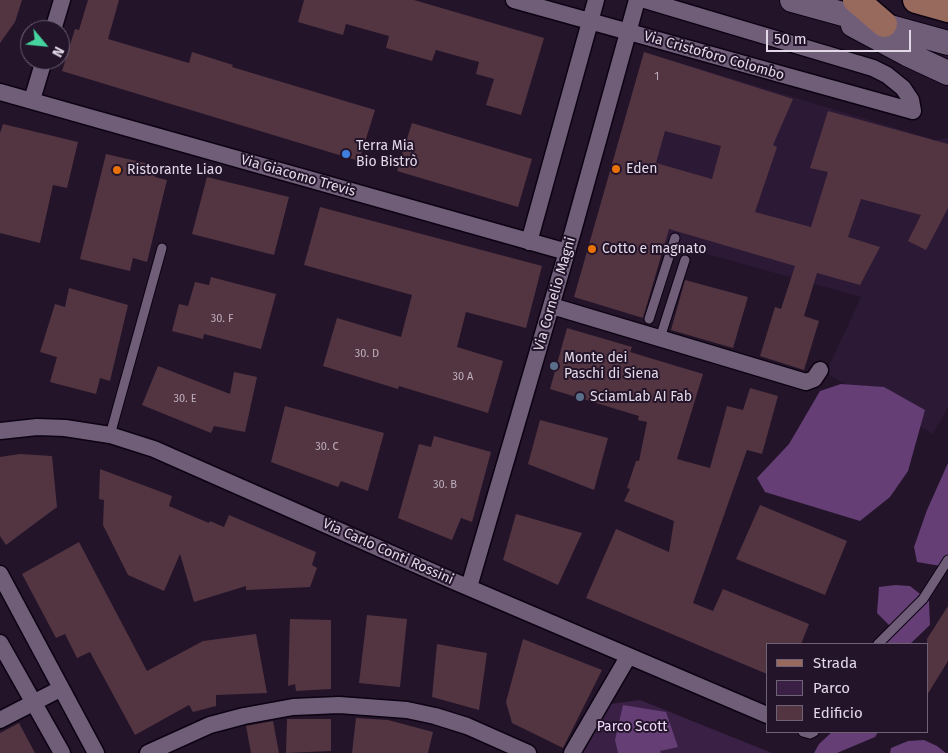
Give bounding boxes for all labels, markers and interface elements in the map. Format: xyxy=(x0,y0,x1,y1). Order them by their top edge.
north arrow xyxy=(20,20,70,70)
scale bar xyxy=(768,20,913,52)
street label: Via Cristoforo Colombo xyxy=(642,28,786,84)
text: 50 m xyxy=(774,30,807,48)
text: N xyxy=(48,44,67,60)
house number: 1 xyxy=(655,70,659,84)
place label: Terra Mia Bio Bistrò xyxy=(356,138,418,170)
marker: Terra Mia Bio Bistrò xyxy=(340,148,352,160)
street label: Via Giacomo Trevis xyxy=(239,152,357,200)
place label: Eden xyxy=(626,161,657,177)
place label: Ristorante Liao xyxy=(127,162,223,178)
marker: Eden xyxy=(610,163,622,175)
marker: Ristorante Liao xyxy=(111,164,123,176)
street label: Via Cornelio Magni xyxy=(531,235,579,353)
place label: Cotto e magnato xyxy=(602,241,706,257)
marker: Cotto e magnato xyxy=(586,243,598,255)
house number: 30. F xyxy=(211,312,233,326)
house number: 30. D xyxy=(355,347,379,361)
place label: Monte dei Paschi di Siena xyxy=(564,350,659,382)
marker: Monte dei Paschi di Siena xyxy=(548,360,560,372)
house number: 30 A xyxy=(453,370,473,384)
place label: SciamLab AI Fab xyxy=(590,389,692,405)
marker: SciamLab AI Fab xyxy=(574,391,586,403)
house number: 30. E xyxy=(173,392,197,406)
house number: 30. C xyxy=(315,440,339,454)
house number: 30. B xyxy=(433,478,457,492)
street label: Via Carlo Conti Rossini xyxy=(320,515,456,589)
legend xyxy=(766,643,928,733)
text: Strada xyxy=(813,654,857,672)
text: Parco xyxy=(813,679,850,697)
text: Edificio xyxy=(813,704,863,722)
park label: Parco Scott xyxy=(597,719,667,735)

